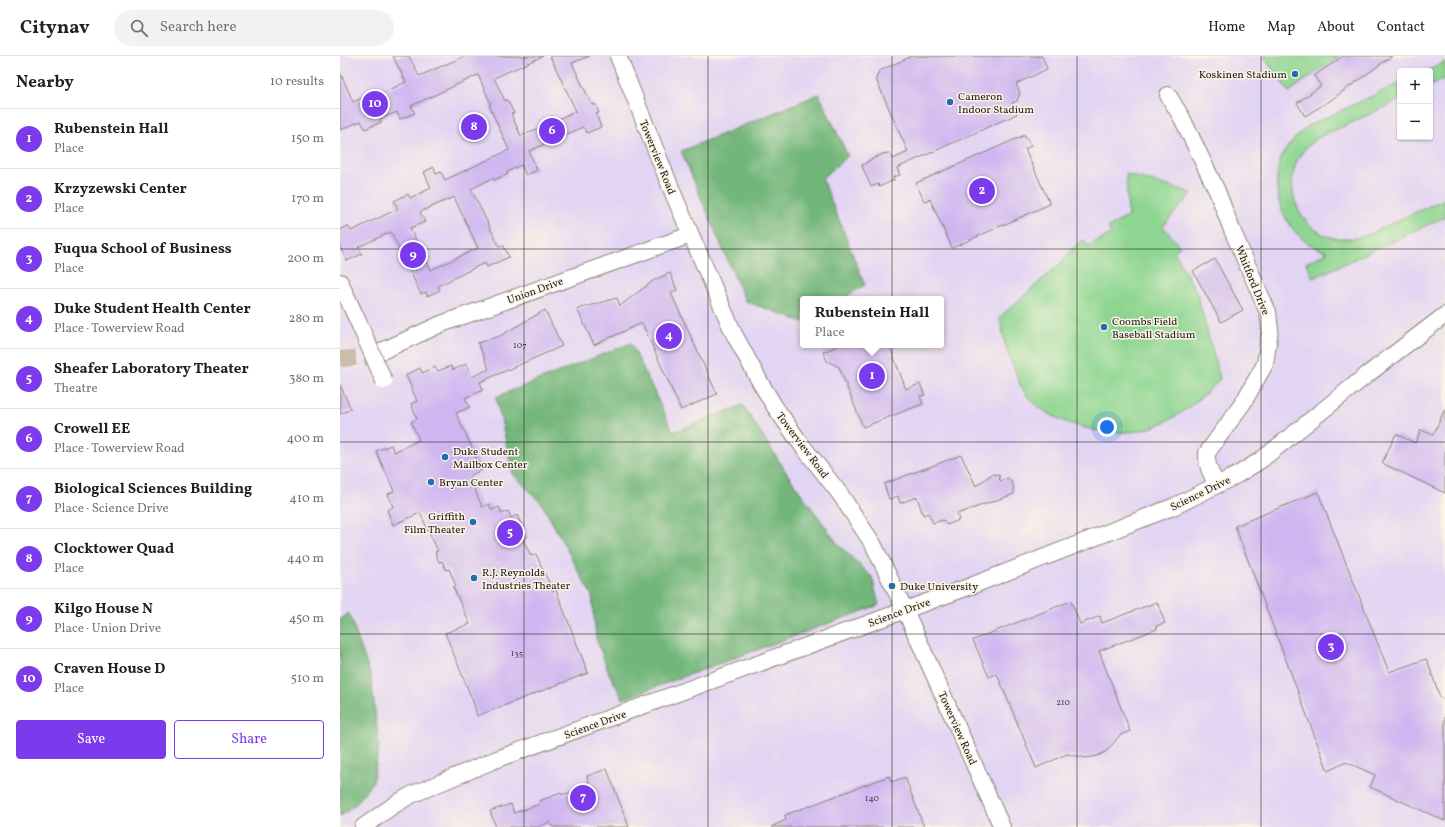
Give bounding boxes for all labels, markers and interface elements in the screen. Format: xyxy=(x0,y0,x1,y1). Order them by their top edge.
search box xyxy=(114,10,394,46)
text: Citynav xyxy=(20,15,90,41)
icon: search xyxy=(128,17,150,39)
text: Search here xyxy=(160,17,237,38)
text: Home xyxy=(1208,18,1245,37)
text: Map xyxy=(1267,18,1295,37)
text: About xyxy=(1317,18,1355,37)
text: Contact xyxy=(1377,18,1425,37)
place label: Koskinen Stadium xyxy=(1199,68,1287,83)
map controls xyxy=(1397,68,1433,140)
button: + xyxy=(1397,68,1433,104)
marker: Koskinen Stadium xyxy=(1290,69,1300,79)
text: Nearby xyxy=(16,71,74,94)
text: 10 results xyxy=(270,73,324,91)
pin: 10 xyxy=(362,89,388,119)
place label: Cameron Indoor Stadium xyxy=(958,90,1034,118)
marker: Cameron Indoor Stadium xyxy=(945,97,955,107)
button: − xyxy=(1397,104,1433,140)
pin: 8 xyxy=(461,112,487,142)
pin: 6 xyxy=(539,116,565,146)
street label: Towerview Road xyxy=(635,118,678,197)
text: Rubenstein Hall xyxy=(54,119,169,140)
text: 1 xyxy=(26,130,32,148)
text: 150 m xyxy=(291,130,324,148)
text: Place xyxy=(54,140,84,158)
pin: 2 xyxy=(969,176,995,206)
text: Krzyzewski Center xyxy=(54,179,187,200)
text: 2 xyxy=(26,190,32,208)
text: 170 m xyxy=(291,190,324,208)
text: Place xyxy=(54,200,84,218)
text: Fuqua School of Business xyxy=(54,239,232,260)
pin: 9 xyxy=(400,240,426,270)
street label: Whitford Drive xyxy=(1231,243,1272,318)
text: 3 xyxy=(26,250,32,268)
text: 200 m xyxy=(287,250,324,268)
text: Place xyxy=(54,260,84,278)
street label: Union Drive xyxy=(505,274,566,309)
popup xyxy=(800,296,944,348)
text: Duke Student Health Center xyxy=(54,299,251,320)
text: Rubenstein Hall xyxy=(815,303,929,324)
text: 4 xyxy=(25,310,33,328)
text: 280 m xyxy=(288,310,324,328)
place label: Coombs Field Baseball Stadium xyxy=(1112,315,1196,343)
text: Place · Towerview Road xyxy=(54,320,185,338)
pin: 4 xyxy=(656,321,682,351)
marker: Coombs Field Baseball Stadium xyxy=(1099,322,1109,332)
text: Place xyxy=(815,324,845,342)
house number: 107 xyxy=(513,339,527,352)
text: Sheafer Laboratory Theater xyxy=(54,359,249,380)
pin: 1 xyxy=(859,361,885,391)
text: 5 xyxy=(26,370,32,388)
text: 380 m xyxy=(289,370,324,388)
text: Theatre xyxy=(54,380,98,398)
street label: Towerview Road xyxy=(772,410,832,482)
your location xyxy=(1097,417,1117,437)
text: Crowell EE xyxy=(54,419,130,440)
text: 6 xyxy=(25,430,33,448)
text: 400 m xyxy=(287,430,324,448)
text: Place · Towerview Road xyxy=(54,440,185,458)
place label: Duke Student Mailbox Center xyxy=(453,445,528,473)
marker: Duke Student Mailbox Center xyxy=(440,452,450,462)
street label: Science Drive xyxy=(1168,473,1233,515)
place label: Bryan Center xyxy=(439,476,504,491)
marker: Bryan Center xyxy=(426,477,436,487)
text: Biological Sciences Building xyxy=(54,479,252,500)
text: 7 xyxy=(26,490,32,508)
text: 410 m xyxy=(289,490,324,508)
text: Place · Science Drive xyxy=(54,500,169,518)
place label: Griffith Film Theater xyxy=(404,510,465,538)
marker: Griffith Film Theater xyxy=(468,517,478,527)
pin: 5 xyxy=(497,518,523,548)
text: Clocktower Quad xyxy=(54,539,174,560)
text: 8 xyxy=(25,550,33,568)
text: 440 m xyxy=(287,550,324,568)
text: Place xyxy=(54,560,84,578)
place label: R.J. Reynolds Industries Theater xyxy=(482,566,570,594)
marker: R.J. Reynolds Industries Theater xyxy=(469,573,479,583)
place label: Duke University xyxy=(900,580,978,595)
marker: Duke University xyxy=(887,581,897,591)
street label: Science Drive xyxy=(866,595,933,632)
text: Kilgo House N xyxy=(54,599,153,620)
text: 9 xyxy=(25,610,33,628)
text: 450 m xyxy=(289,610,324,628)
text: Place · Union Drive xyxy=(54,620,161,638)
pin: 3 xyxy=(1318,632,1344,662)
house number: 135 xyxy=(511,647,523,660)
text: Craven House D xyxy=(54,659,165,680)
text: 10 xyxy=(22,670,36,688)
text: 510 m xyxy=(291,670,324,688)
text: Place xyxy=(54,680,84,698)
street label: Towerview Road xyxy=(934,689,980,768)
house number: 210 xyxy=(1056,696,1070,709)
street label: Science Drive xyxy=(562,707,629,744)
button: Save xyxy=(16,720,166,759)
button: Share xyxy=(174,720,324,759)
pin: 7 xyxy=(570,783,596,813)
house number: 140 xyxy=(865,792,880,805)

